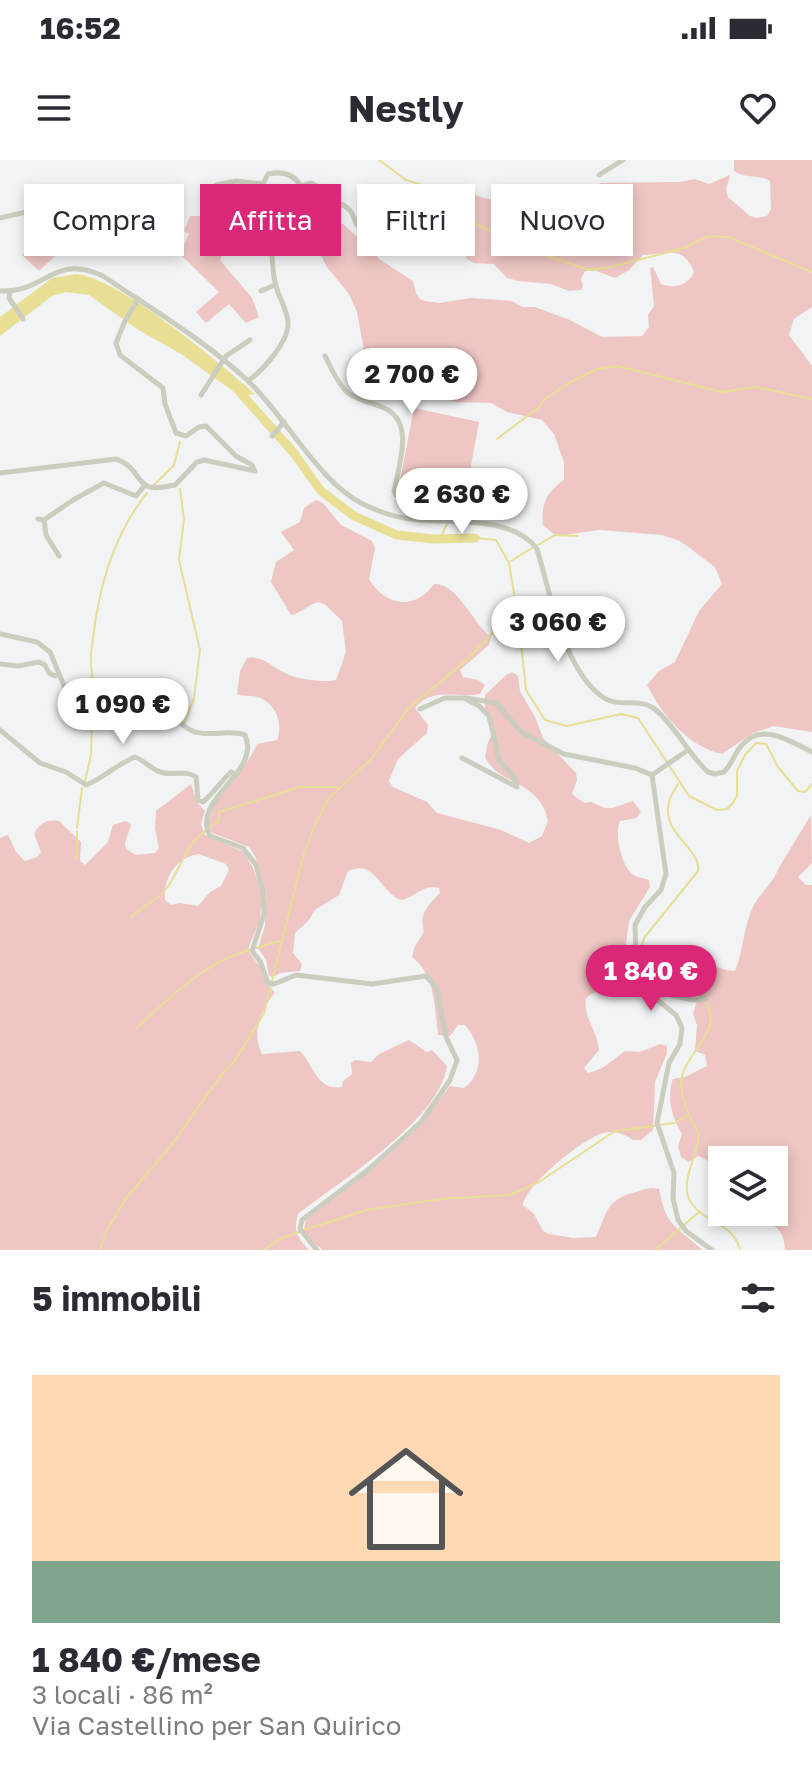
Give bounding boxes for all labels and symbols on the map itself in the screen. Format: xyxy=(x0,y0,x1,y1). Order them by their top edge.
pin: 2 700 € xyxy=(338,348,486,416)
pin: 2 630 € xyxy=(388,468,536,536)
pin: 3 060 € xyxy=(484,596,632,664)
pin: 1 090 € xyxy=(49,678,197,746)
pin: 1 840 € xyxy=(577,945,725,1013)

